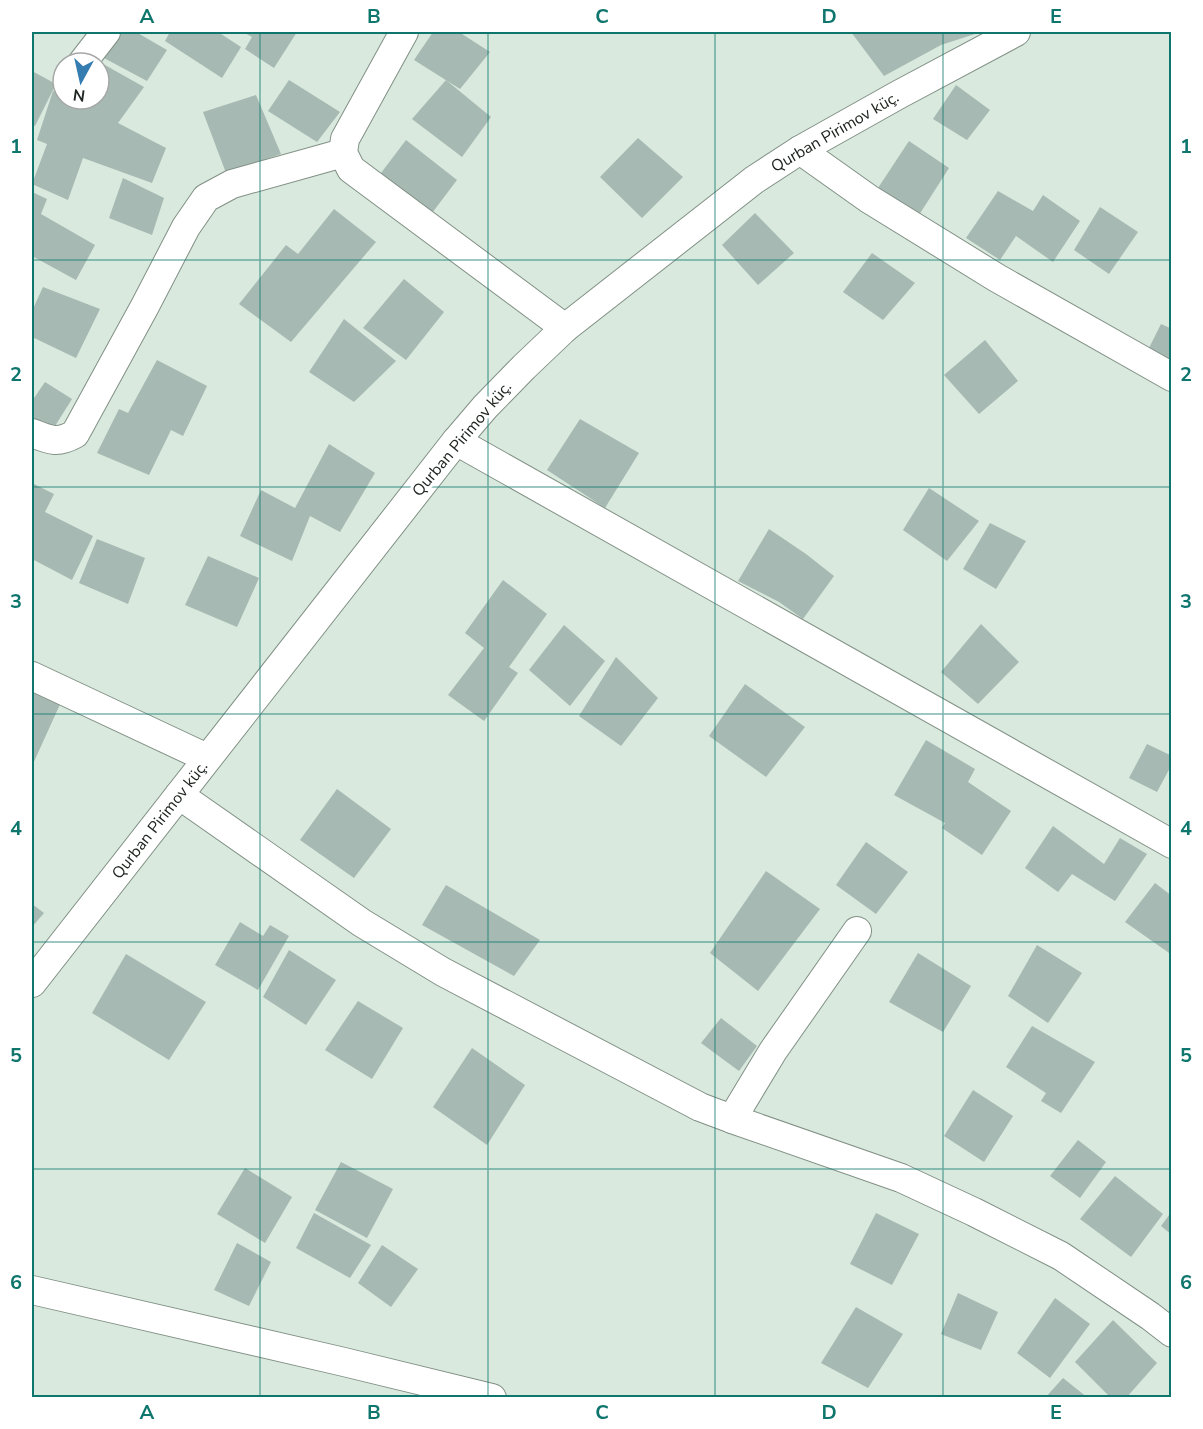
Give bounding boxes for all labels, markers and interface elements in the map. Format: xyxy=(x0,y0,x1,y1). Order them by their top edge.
text: A xyxy=(140,3,155,30)
text: B xyxy=(367,3,381,30)
text: C xyxy=(595,3,609,30)
text: D xyxy=(821,3,837,30)
text: E xyxy=(1050,3,1062,30)
north arrow xyxy=(51,51,111,111)
text: N xyxy=(72,83,87,107)
street label: Qurban Pirimov küç. xyxy=(767,86,903,178)
text: 1 xyxy=(10,133,22,160)
text: 1 xyxy=(1180,133,1192,160)
text: 2 xyxy=(10,361,22,388)
text: 2 xyxy=(1180,361,1192,388)
street label: Qurban Pirimov küç. xyxy=(407,377,517,501)
text: 3 xyxy=(10,588,22,615)
text: 3 xyxy=(1180,588,1192,615)
street label: Qurban Pirimov küç. xyxy=(107,756,213,884)
text: 4 xyxy=(10,815,22,842)
text: 4 xyxy=(1180,815,1192,842)
text: 5 xyxy=(10,1042,22,1069)
text: 5 xyxy=(1180,1042,1192,1069)
text: 6 xyxy=(10,1269,22,1296)
text: 6 xyxy=(1180,1269,1192,1296)
text: A xyxy=(140,1399,155,1426)
text: B xyxy=(367,1399,381,1426)
text: C xyxy=(595,1399,609,1426)
text: D xyxy=(821,1399,837,1426)
text: E xyxy=(1050,1399,1062,1426)

